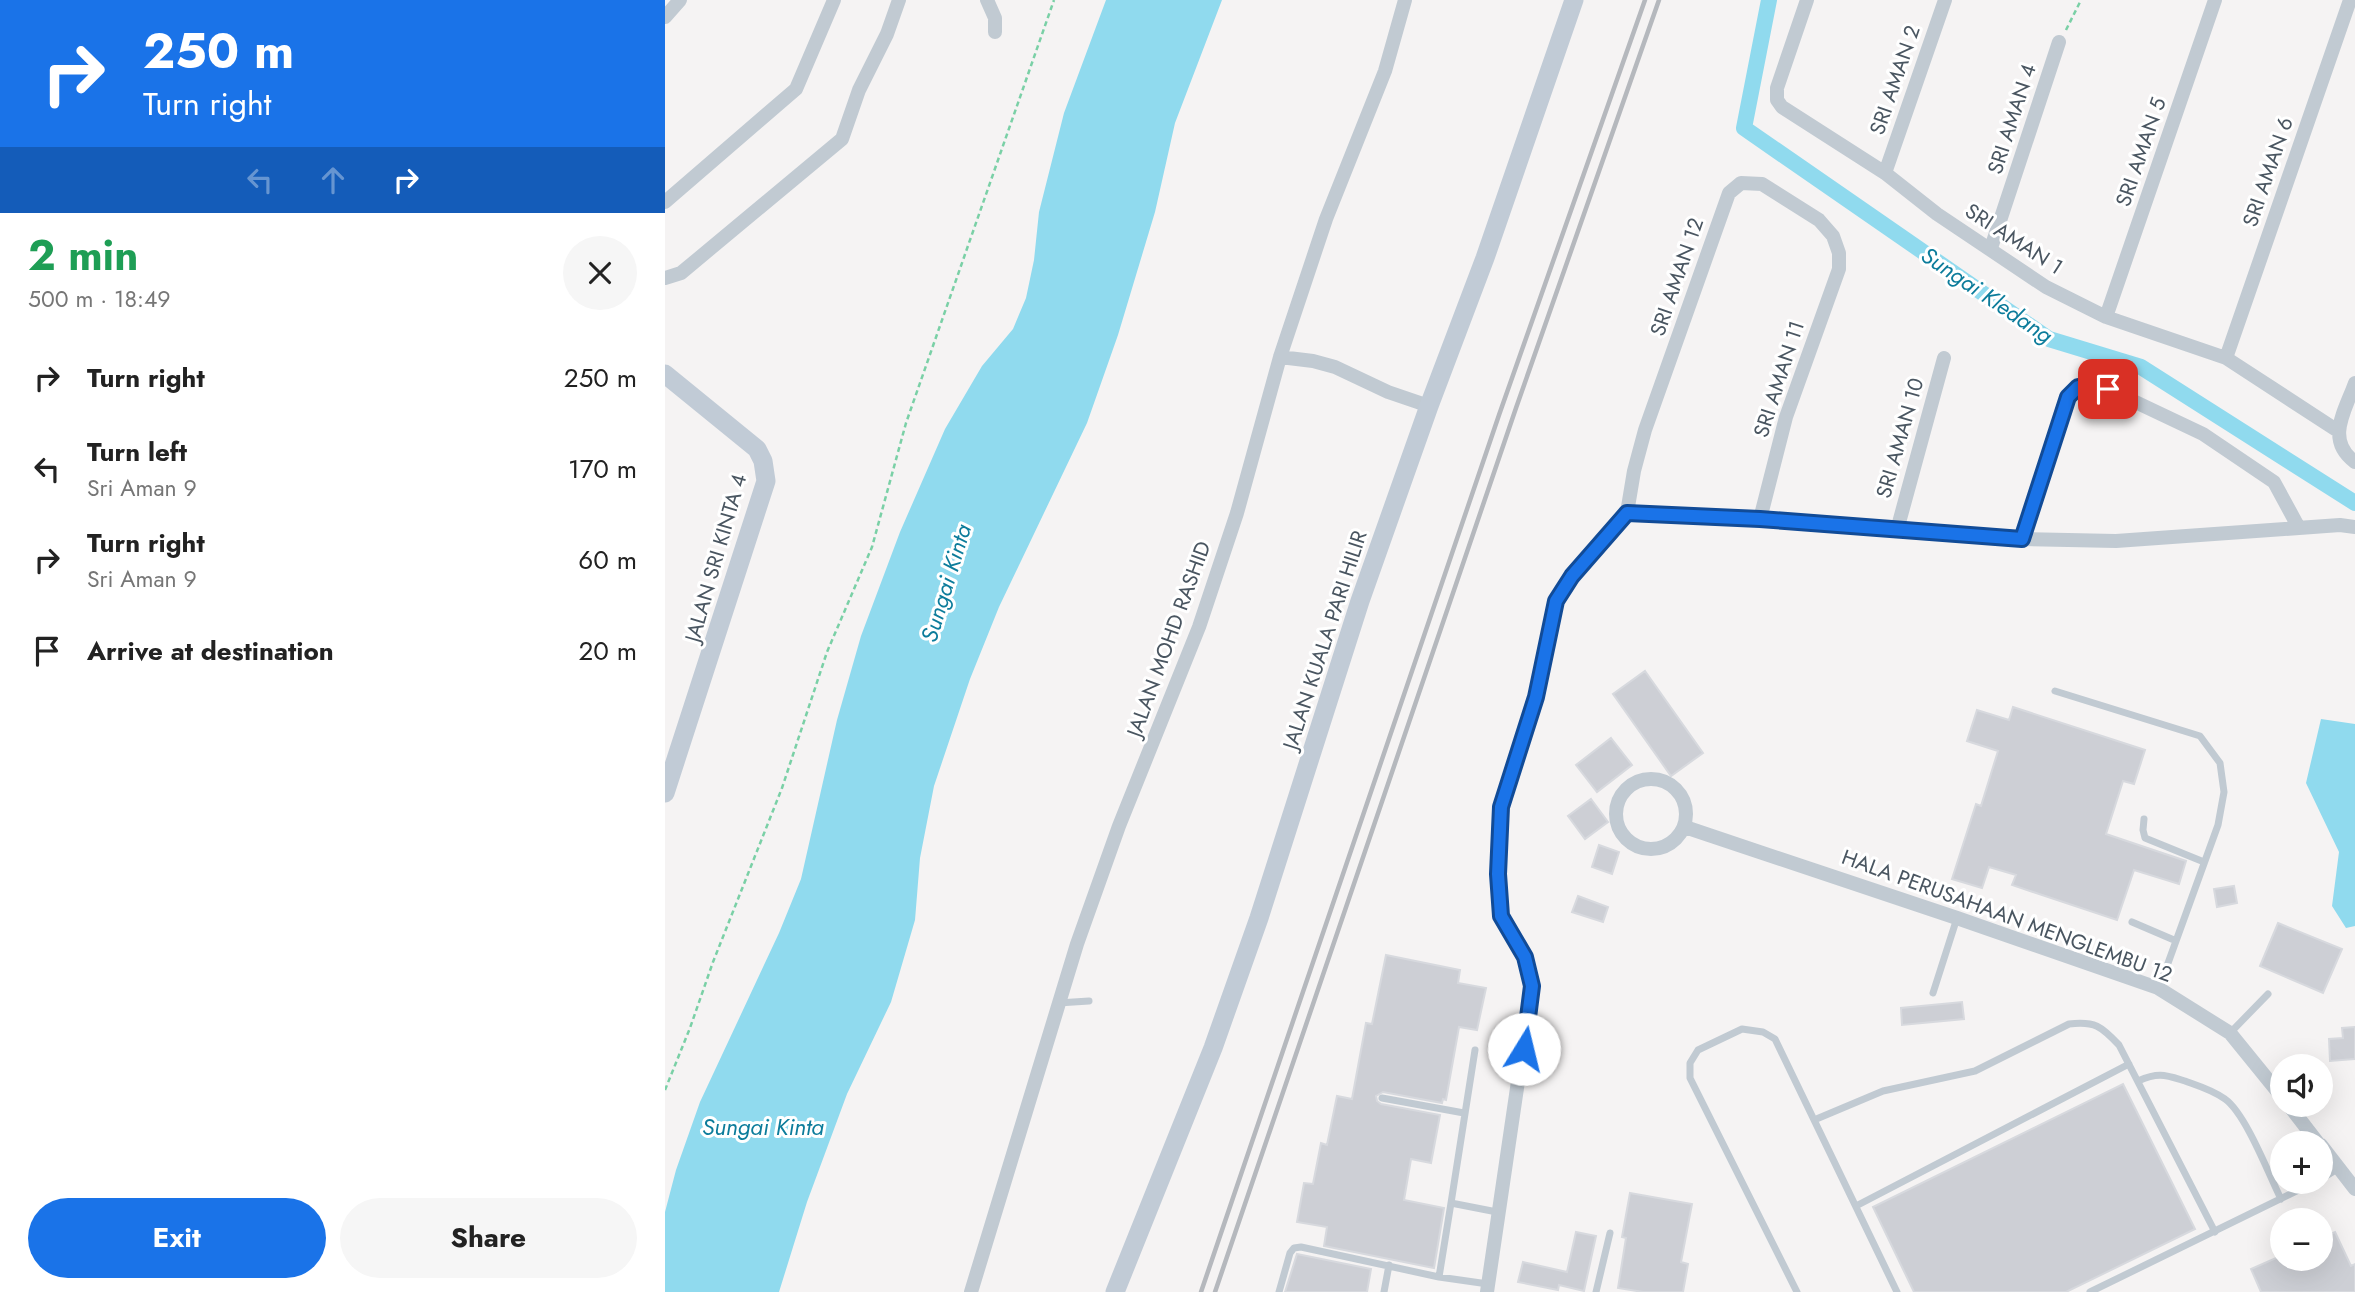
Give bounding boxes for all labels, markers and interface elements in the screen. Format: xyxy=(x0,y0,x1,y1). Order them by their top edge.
text: 250 m xyxy=(143,16,294,86)
street label: SRI AMAN 2 xyxy=(1862,21,1928,139)
icon: right xyxy=(28,28,119,119)
street label: SRI AMAN 4 xyxy=(1980,60,2044,178)
text: Turn right xyxy=(143,81,272,127)
street label: SRI AMAN 5 xyxy=(2108,93,2174,211)
street label: SRI AMAN 6 xyxy=(2235,113,2301,231)
icon: left xyxy=(241,161,279,199)
icon: ahead xyxy=(314,161,352,199)
icon: right xyxy=(387,161,425,199)
street label: SRI AMAN 1 xyxy=(1959,196,2069,282)
street label: SRI AMAN 12 xyxy=(1643,214,1711,340)
text: 2 min xyxy=(28,225,138,286)
button: close xyxy=(563,236,637,310)
water label: Sungai Kledang xyxy=(1914,238,2060,352)
text: 500 m · 18:49 xyxy=(28,282,171,316)
street label: SRI AMAN 11 xyxy=(1746,317,1812,441)
icon: right xyxy=(28,359,66,397)
text: Turn right xyxy=(87,359,205,397)
text: 250 m xyxy=(564,359,637,397)
pin xyxy=(2078,359,2138,419)
icon: arrive xyxy=(2089,370,2127,408)
street label: SRI AMAN 10 xyxy=(1868,374,1932,502)
text: Turn left xyxy=(87,433,187,471)
icon: left xyxy=(28,450,66,488)
text: 170 m xyxy=(568,450,637,488)
street label: JALAN SRI KINTA 4 xyxy=(677,470,754,648)
text: Sri Aman 9 xyxy=(87,471,197,505)
water label: Sungai Kinta xyxy=(912,519,980,646)
text: Turn right xyxy=(87,524,205,562)
street label: JALAN KUALA PARI HILIR xyxy=(1275,527,1375,756)
street label: JALAN MOHD RASHID xyxy=(1119,537,1218,744)
icon: right xyxy=(28,541,66,579)
text: 60 m xyxy=(578,541,637,579)
text: Sri Aman 9 xyxy=(87,562,197,596)
icon: arrive xyxy=(28,632,66,670)
text: Arrive at destination xyxy=(87,632,334,670)
text: 20 m xyxy=(579,632,637,670)
street label: HALA PERUSAHAAN MENGLEMBU 12 xyxy=(1837,842,2177,990)
position arrow xyxy=(1487,1012,1561,1086)
map controls xyxy=(2270,1054,2333,1271)
button: sound xyxy=(2270,1054,2333,1117)
water label: Sungai Kinta xyxy=(702,1110,824,1144)
button: + xyxy=(2270,1131,2333,1194)
button: Exit xyxy=(28,1198,326,1278)
button: Share xyxy=(340,1198,637,1278)
button: − xyxy=(2270,1208,2333,1271)

